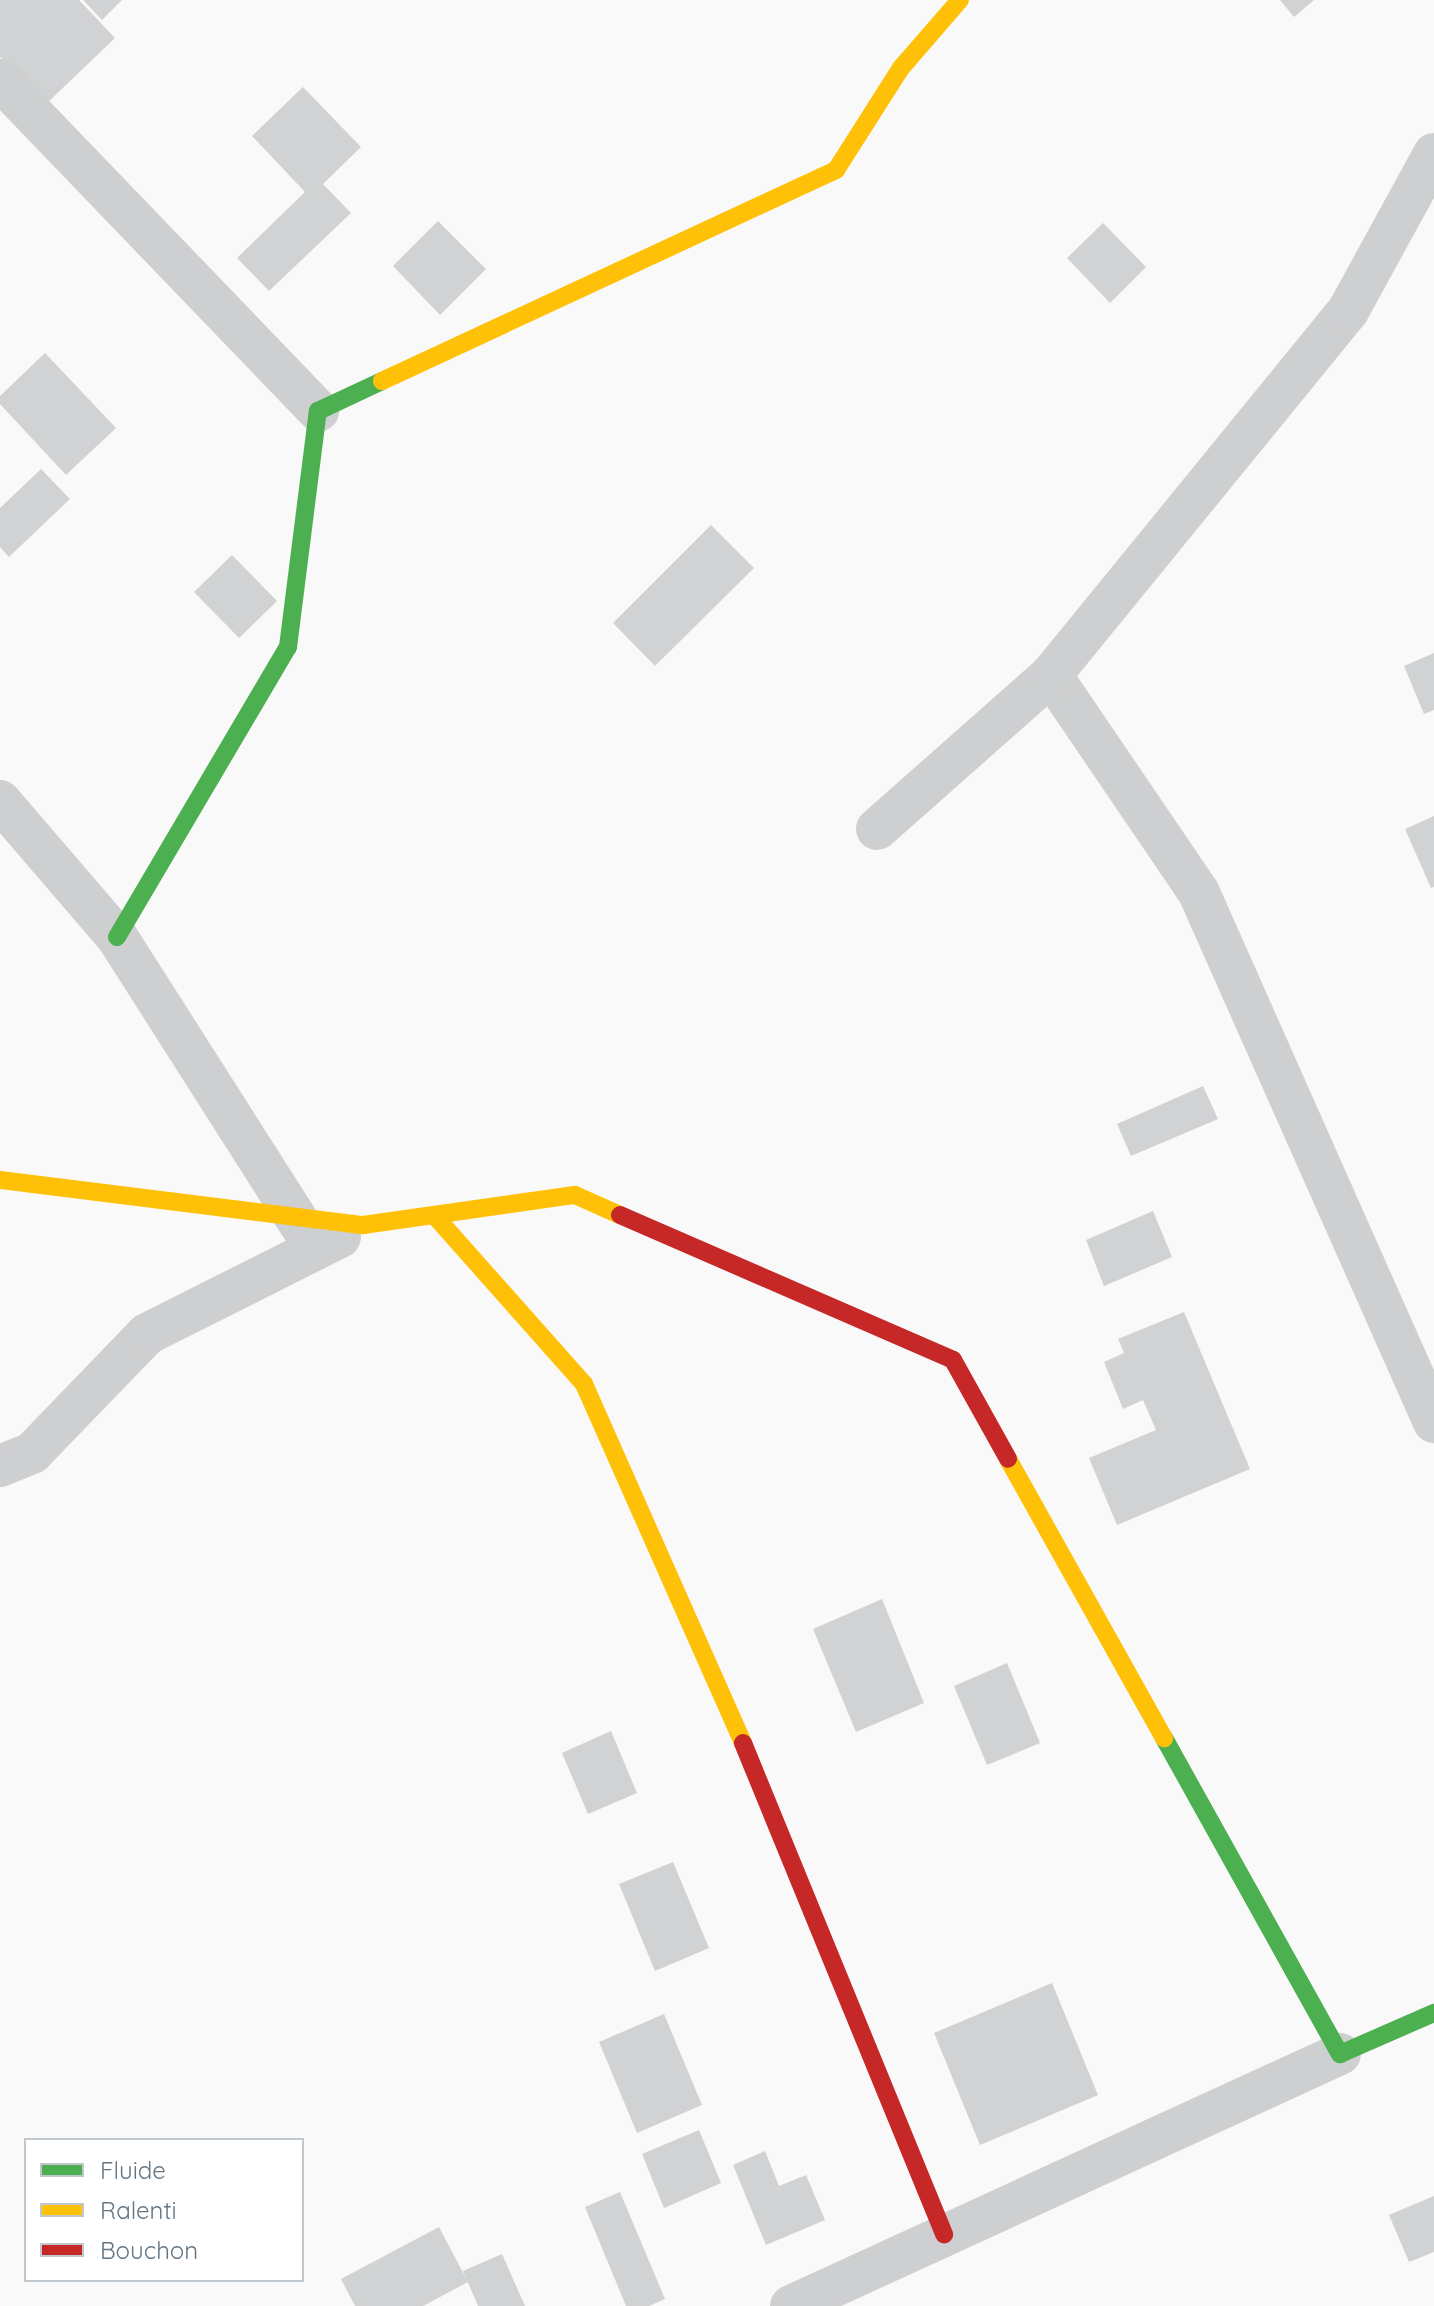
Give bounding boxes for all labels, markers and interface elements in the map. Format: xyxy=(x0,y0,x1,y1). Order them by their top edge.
legend xyxy=(24,2138,304,2282)
text: Fluide xyxy=(100,2155,166,2185)
text: Ralenti xyxy=(100,2195,177,2225)
text: Bouchon xyxy=(100,2235,198,2265)

